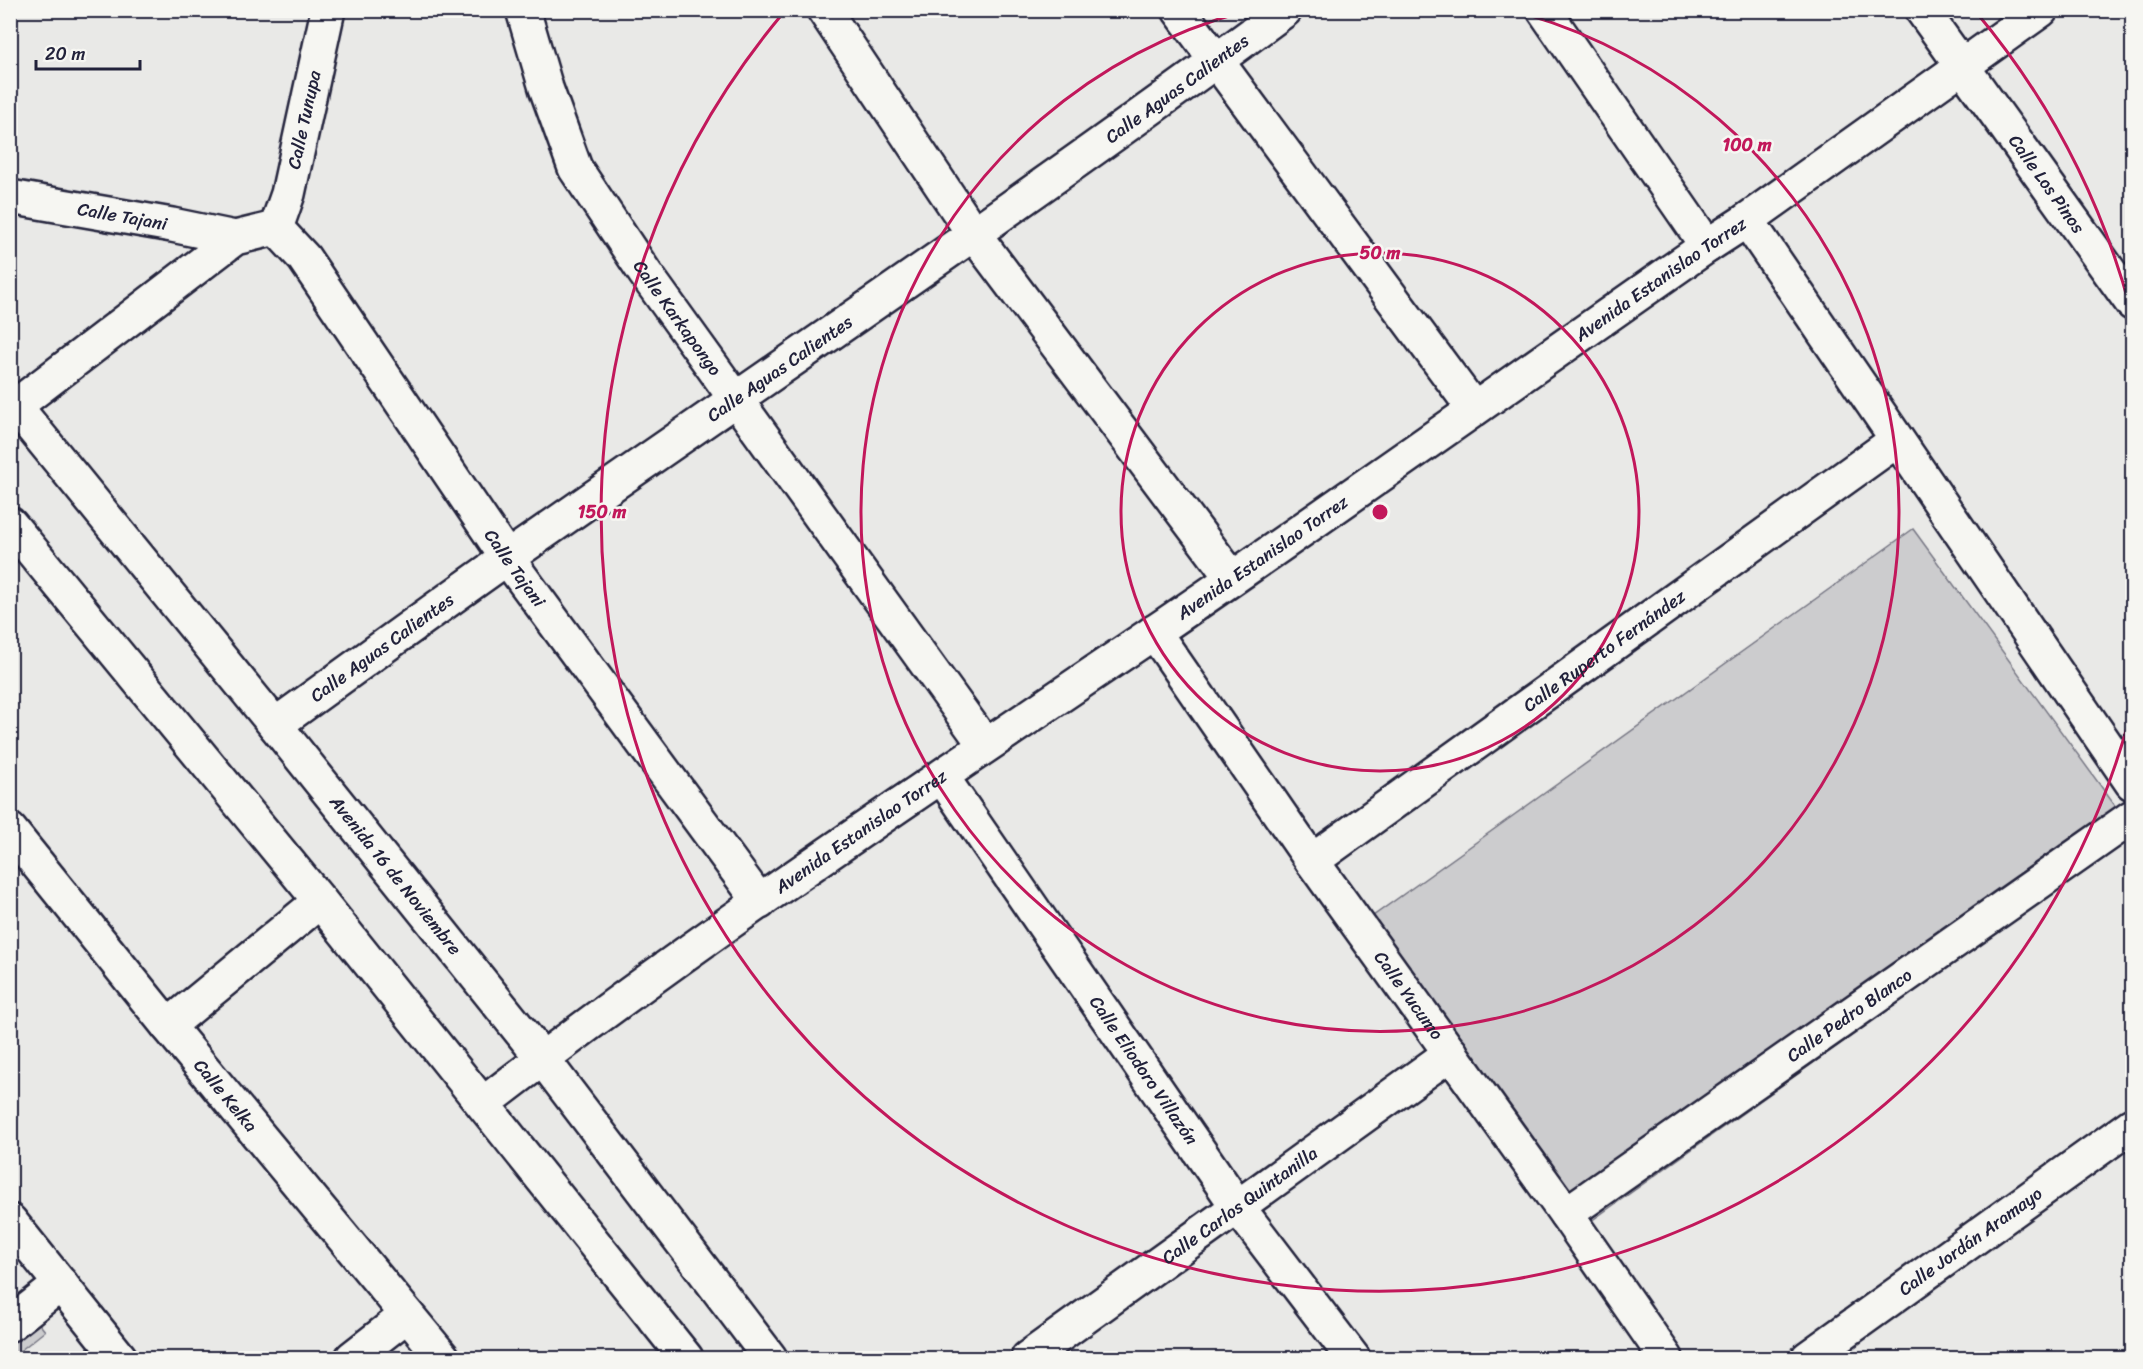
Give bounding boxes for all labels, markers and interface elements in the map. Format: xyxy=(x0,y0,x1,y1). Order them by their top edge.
street label: Calle Aguas Calientes xyxy=(1098,25,1257,152)
scale bar xyxy=(36,33,140,71)
text: 20 m xyxy=(45,38,85,70)
street label: Calle Tunupa xyxy=(278,67,331,172)
street label: Calle Los Pinos xyxy=(2000,127,2094,241)
text: 100 m xyxy=(1723,129,1772,161)
street label: Calle Tajani xyxy=(75,193,171,240)
street label: Avenida Estanislao Torrez xyxy=(1567,208,1754,351)
text: 50 m xyxy=(1360,237,1401,269)
street label: Calle Karkapongo xyxy=(624,253,730,383)
street label: Calle Aguas Calientes xyxy=(700,306,860,431)
street label: Avenida Estanislao Torrez xyxy=(1169,486,1355,629)
text: 150 m xyxy=(578,496,626,528)
centre of rings xyxy=(1370,502,1390,522)
street label: Calle Tajani xyxy=(476,522,555,615)
street label: Calle Ruperto Fernández xyxy=(1516,581,1693,721)
street label: Calle Aguas Calientes xyxy=(303,584,462,711)
street label: Avenida Estanislao Torrez xyxy=(767,760,954,903)
street label: Avenida 16 de Noviembre xyxy=(320,787,470,963)
street label: Calle Yucumo xyxy=(1365,944,1452,1047)
street label: Calle Pedro Blanco xyxy=(1780,960,1919,1071)
street label: Calle Eliodoro Villazón xyxy=(1081,989,1207,1152)
street label: Calle Kelka xyxy=(185,1051,266,1140)
street label: Calle Carlos Quintanilla xyxy=(1155,1138,1325,1273)
street label: Calle Jordán Aramayo xyxy=(1891,1178,2049,1304)

